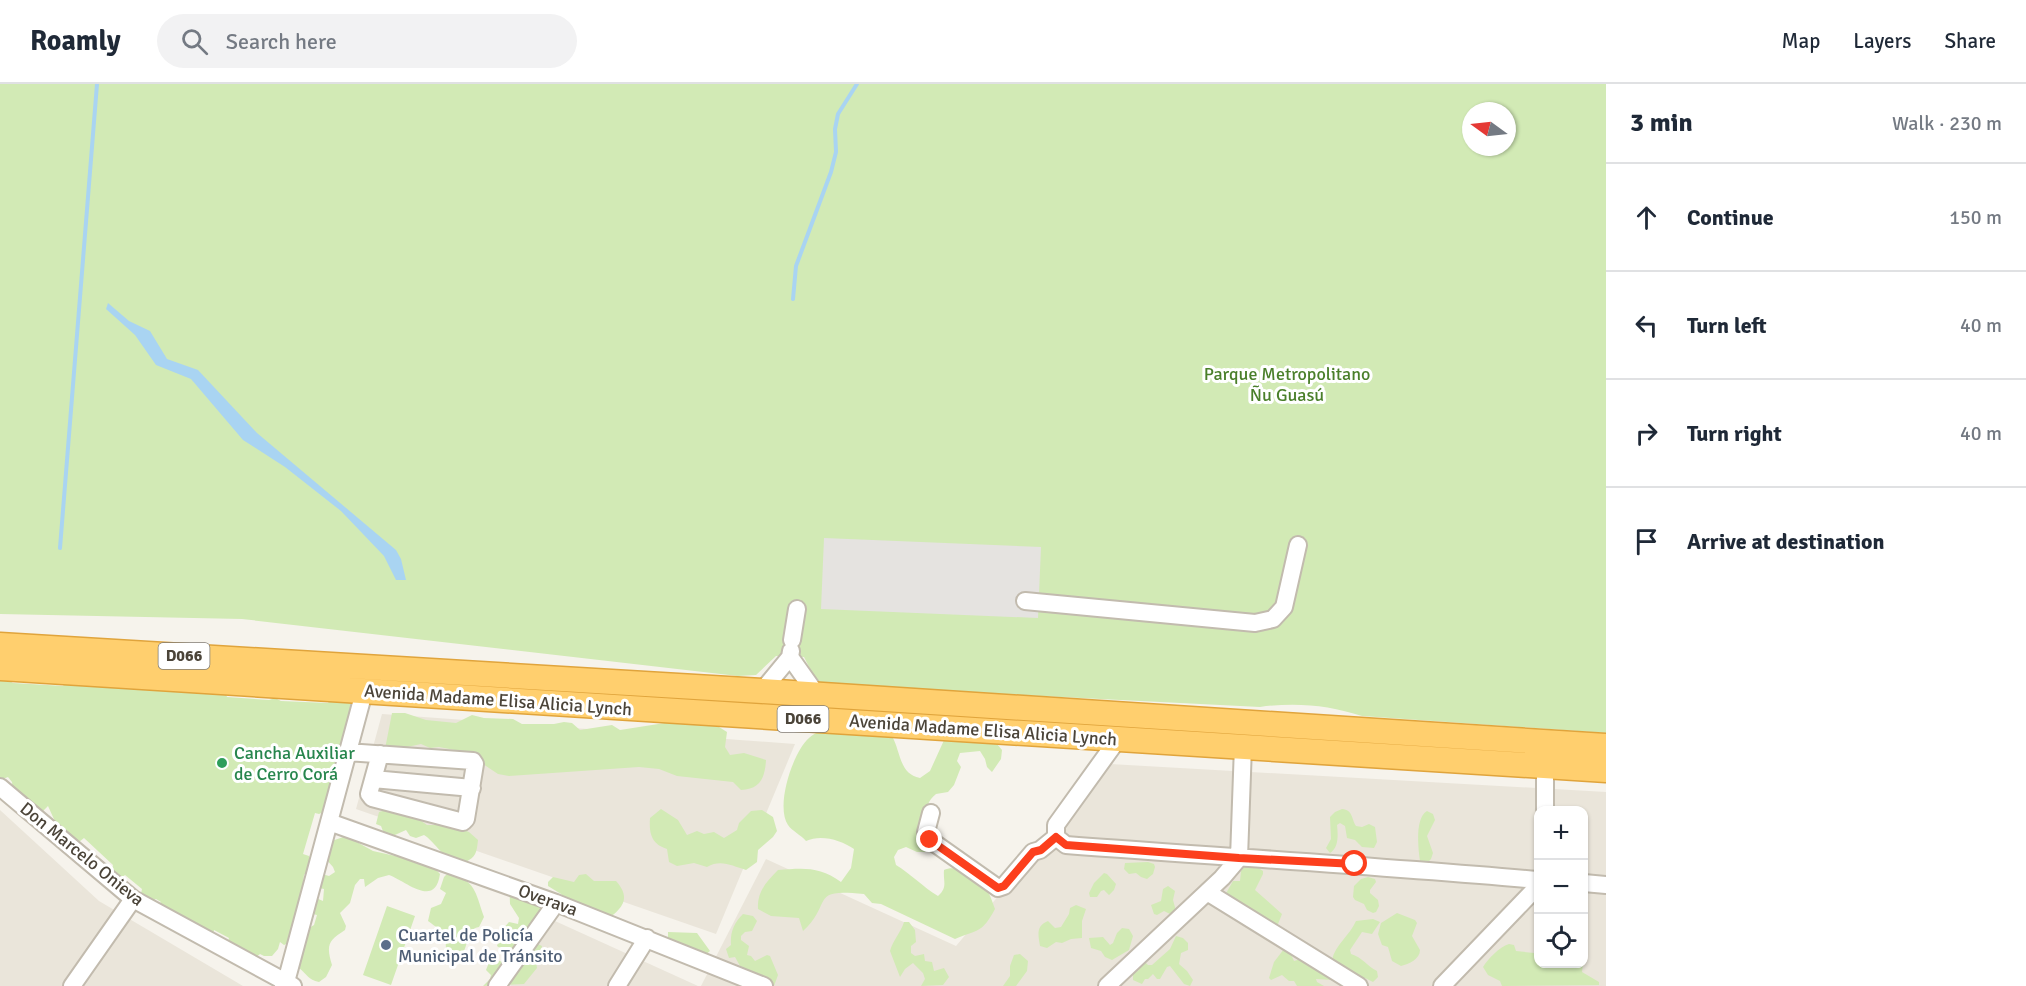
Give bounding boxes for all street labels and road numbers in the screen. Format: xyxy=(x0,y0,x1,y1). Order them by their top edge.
road number: D066 xyxy=(158,643,210,669)
street label: Avenida Madame Elisa Alicia Lynch xyxy=(363,680,633,720)
road number: D066 xyxy=(778,706,828,732)
street label: Avenida Madame Elisa Alicia Lynch xyxy=(848,710,1118,750)
street label: Don Marcelo Onieva xyxy=(16,797,148,911)
street label: Overava xyxy=(515,879,581,921)

